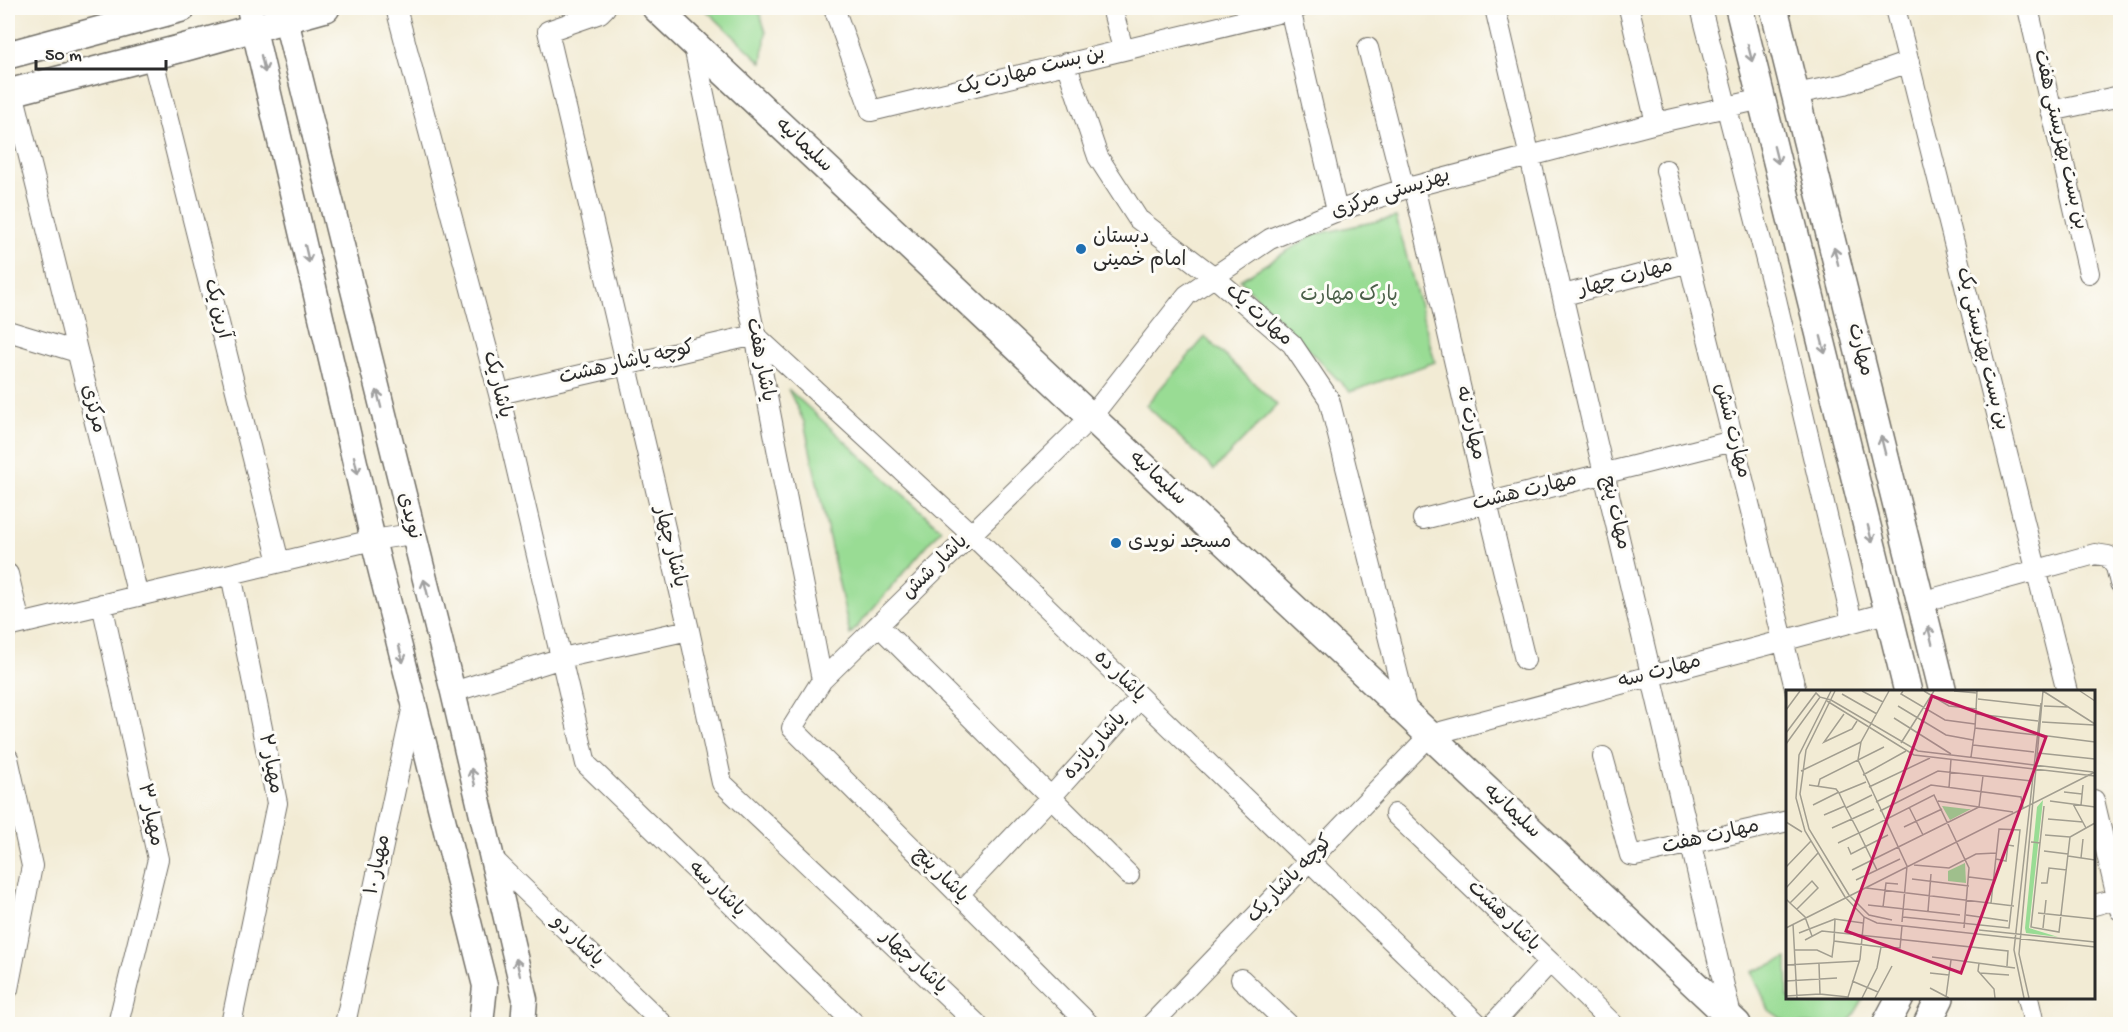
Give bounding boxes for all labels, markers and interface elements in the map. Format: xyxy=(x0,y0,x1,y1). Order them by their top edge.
scale bar xyxy=(36,33,166,71)
street label: بن بست مهارت یک xyxy=(954,41,1107,102)
one-way arrow xyxy=(1745,43,1757,62)
text: 50 m xyxy=(45,46,82,67)
street label: بن بست بهزیستی هفت xyxy=(2027,48,2091,232)
one-way arrow xyxy=(257,55,269,74)
street label: سلیمانیه xyxy=(769,113,837,178)
one-way arrow xyxy=(1771,145,1782,164)
street label: بهزیستی مرکزی xyxy=(1329,164,1453,225)
place label: دبستان امام خمینی xyxy=(1093,226,1187,273)
marker: دبستان امام خمینی xyxy=(1074,242,1088,256)
one-way arrow xyxy=(302,244,314,263)
one-way arrow xyxy=(1829,247,1841,266)
street label: مهارت چهار xyxy=(1574,254,1676,303)
street label: بن بست بهزیستی یک xyxy=(1950,265,2013,433)
street label: آرین یک xyxy=(197,276,238,342)
street label: مهارت یک xyxy=(1220,279,1297,352)
park label: پارک مهارت xyxy=(1300,284,1398,308)
street label: یاشار هفت xyxy=(740,316,779,404)
street label: مهارت xyxy=(1841,321,1878,379)
one-way arrow xyxy=(1818,335,1830,354)
street label: کوچه یاشار هشت xyxy=(557,336,697,391)
street label: یاشار یک xyxy=(477,349,516,421)
street label: مهارت شش xyxy=(1708,381,1755,481)
street label: مرکزی xyxy=(75,382,110,436)
street label: مهارت نه xyxy=(1449,383,1490,462)
one-way arrow xyxy=(372,390,384,409)
one-way arrow xyxy=(1876,436,1888,455)
street label: سلیمانیه xyxy=(1123,446,1191,511)
one-way arrow xyxy=(351,454,362,474)
street label: مهارت هشت xyxy=(1470,468,1580,517)
street label: مهات پنج xyxy=(1594,474,1635,552)
street label: نویدی xyxy=(391,490,425,542)
street label: یاشار چهار xyxy=(647,502,691,590)
one-way arrow xyxy=(1865,524,1877,543)
street label: یاشار شش xyxy=(897,530,974,605)
place label: مسجد نویدی xyxy=(1128,532,1231,555)
marker: مسجد نویدی xyxy=(1109,536,1123,550)
one-way arrow xyxy=(420,579,432,598)
one-way arrow xyxy=(1923,625,1935,644)
one-way arrow xyxy=(396,645,408,664)
street label: یاشار ده xyxy=(1088,646,1151,708)
street label: مهارت سه xyxy=(1616,650,1704,695)
inset map xyxy=(1786,690,2095,999)
street label: یاشار یازده xyxy=(1059,708,1132,786)
street label: مهیار ۲ xyxy=(252,732,287,796)
one-way arrow xyxy=(467,768,479,787)
street label: سلیمانیه xyxy=(1477,779,1545,844)
street label: مهیار ۳ xyxy=(131,781,168,848)
street label: مهارت هفت xyxy=(1660,815,1762,860)
street label: کوچه یاشار یک xyxy=(1243,830,1339,929)
street label: مهیار ۱۰ xyxy=(360,833,397,897)
street label: یاشار پنج xyxy=(908,843,973,908)
street label: یاشار سه xyxy=(683,856,750,923)
street label: یاشار هشت xyxy=(1462,876,1545,958)
street label: یاشار دو xyxy=(545,910,609,972)
street label: یاشار چهار xyxy=(873,924,952,1000)
one-way arrow xyxy=(511,958,523,977)

